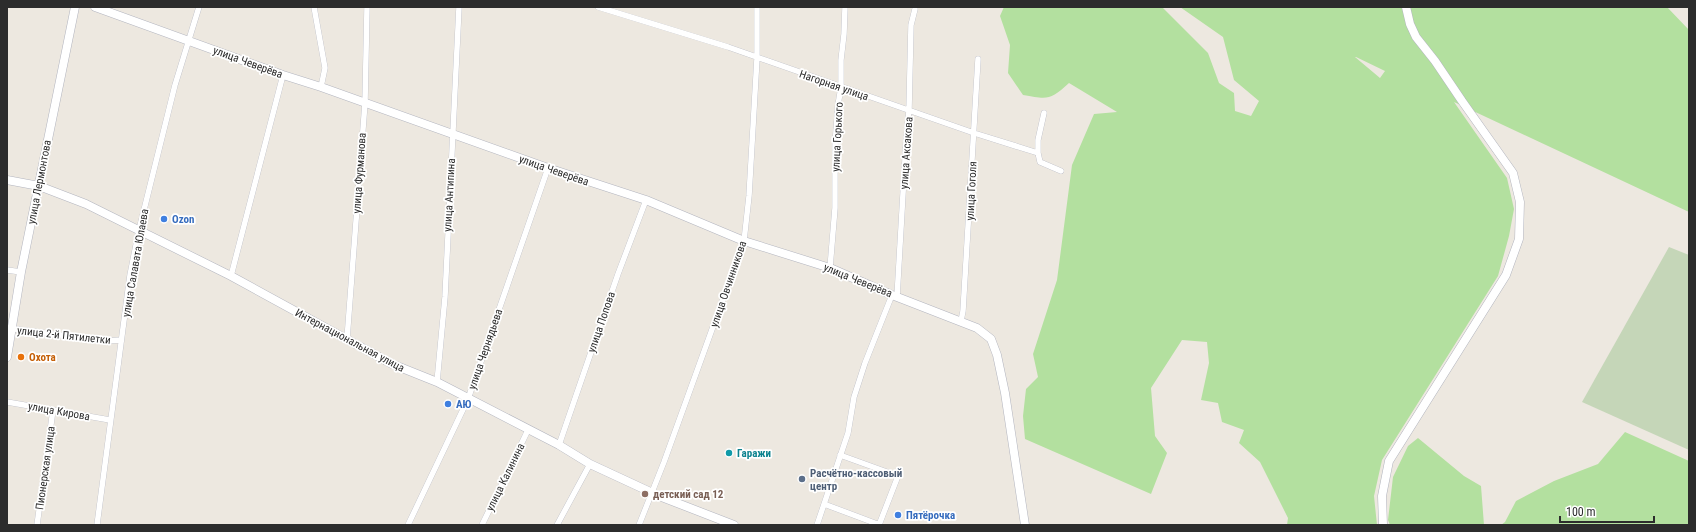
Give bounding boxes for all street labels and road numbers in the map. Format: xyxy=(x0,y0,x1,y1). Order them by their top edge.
street label: улица Чеверёва xyxy=(211,44,284,81)
street label: Нагорная улица xyxy=(798,68,870,103)
street label: улица Горького xyxy=(829,101,846,172)
street label: улица Аксакова xyxy=(897,116,916,190)
street label: улица Фурманова xyxy=(350,132,369,214)
street label: улица Лермонтова xyxy=(25,139,54,225)
street label: улица Чеверёва xyxy=(517,152,590,188)
street label: улица Антипина xyxy=(441,158,458,232)
street label: улица Гоголя xyxy=(963,161,980,221)
street label: улица Салавата Юлаева xyxy=(120,208,151,318)
street label: улица Овчинникова xyxy=(708,239,749,329)
street label: улица Чеверёва xyxy=(822,261,894,300)
street label: улица Попова xyxy=(585,290,618,354)
street label: Интернациональная улица xyxy=(293,306,407,375)
street label: улица Чернядьева xyxy=(466,307,505,391)
street label: улица 2-й Пятилетки xyxy=(16,324,111,347)
street label: улица Кирова xyxy=(27,400,91,423)
street label: Пионерская улица xyxy=(33,425,58,511)
street label: улица Калинина xyxy=(483,441,527,513)

